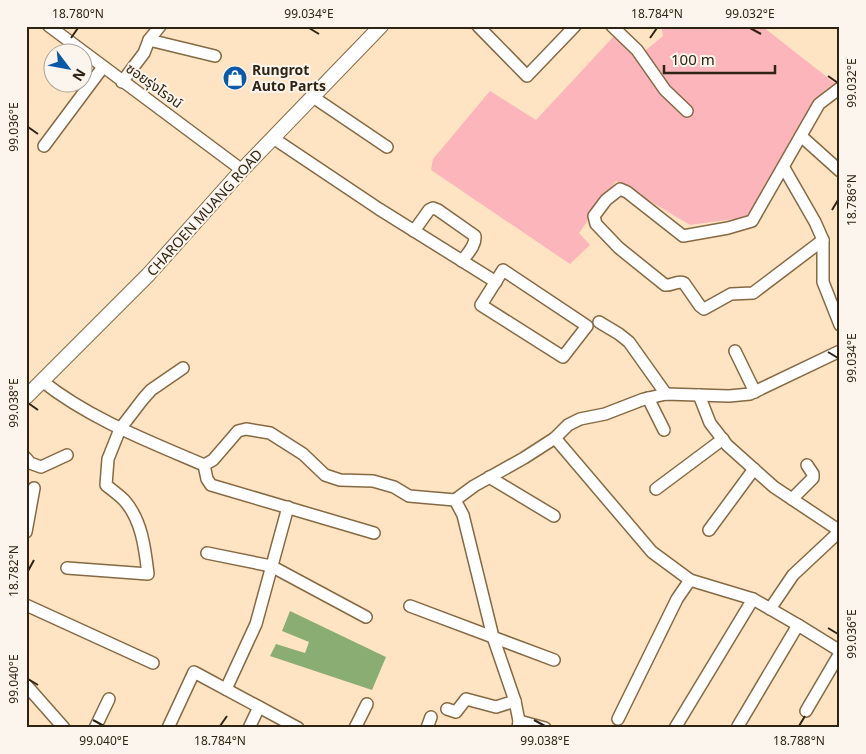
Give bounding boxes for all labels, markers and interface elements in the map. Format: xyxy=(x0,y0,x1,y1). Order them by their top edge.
text: 18.780°N xyxy=(52,5,104,23)
text: 99.034°E xyxy=(284,5,334,23)
text: 18.784°N xyxy=(631,5,683,23)
text: 99.032°E xyxy=(725,5,775,23)
north arrow xyxy=(42,42,92,92)
scale bar xyxy=(664,42,775,74)
text: 100 m xyxy=(671,49,715,72)
street label: ซอยรุ่งโรจน์ xyxy=(121,58,187,114)
text: 99.032°E xyxy=(843,58,861,108)
place label: Rungrot Auto Parts xyxy=(252,60,326,97)
text: N xyxy=(67,64,91,85)
shop icon: Rungrot Auto Parts xyxy=(222,65,248,91)
text: 99.036°E xyxy=(5,102,23,152)
street label: CHAROEN MUANG ROAD xyxy=(142,145,268,281)
text: 18.786°N xyxy=(843,174,861,226)
text: 99.034°E xyxy=(843,333,861,383)
text: 99.038°E xyxy=(5,378,23,428)
text: 18.782°N xyxy=(5,545,23,597)
text: 99.036°E xyxy=(843,609,861,659)
text: 99.040°E xyxy=(5,654,23,704)
text: 99.040°E xyxy=(79,732,129,750)
text: 18.784°N xyxy=(194,732,246,750)
text: 99.038°E xyxy=(520,732,570,750)
text: 18.788°N xyxy=(773,732,825,750)

